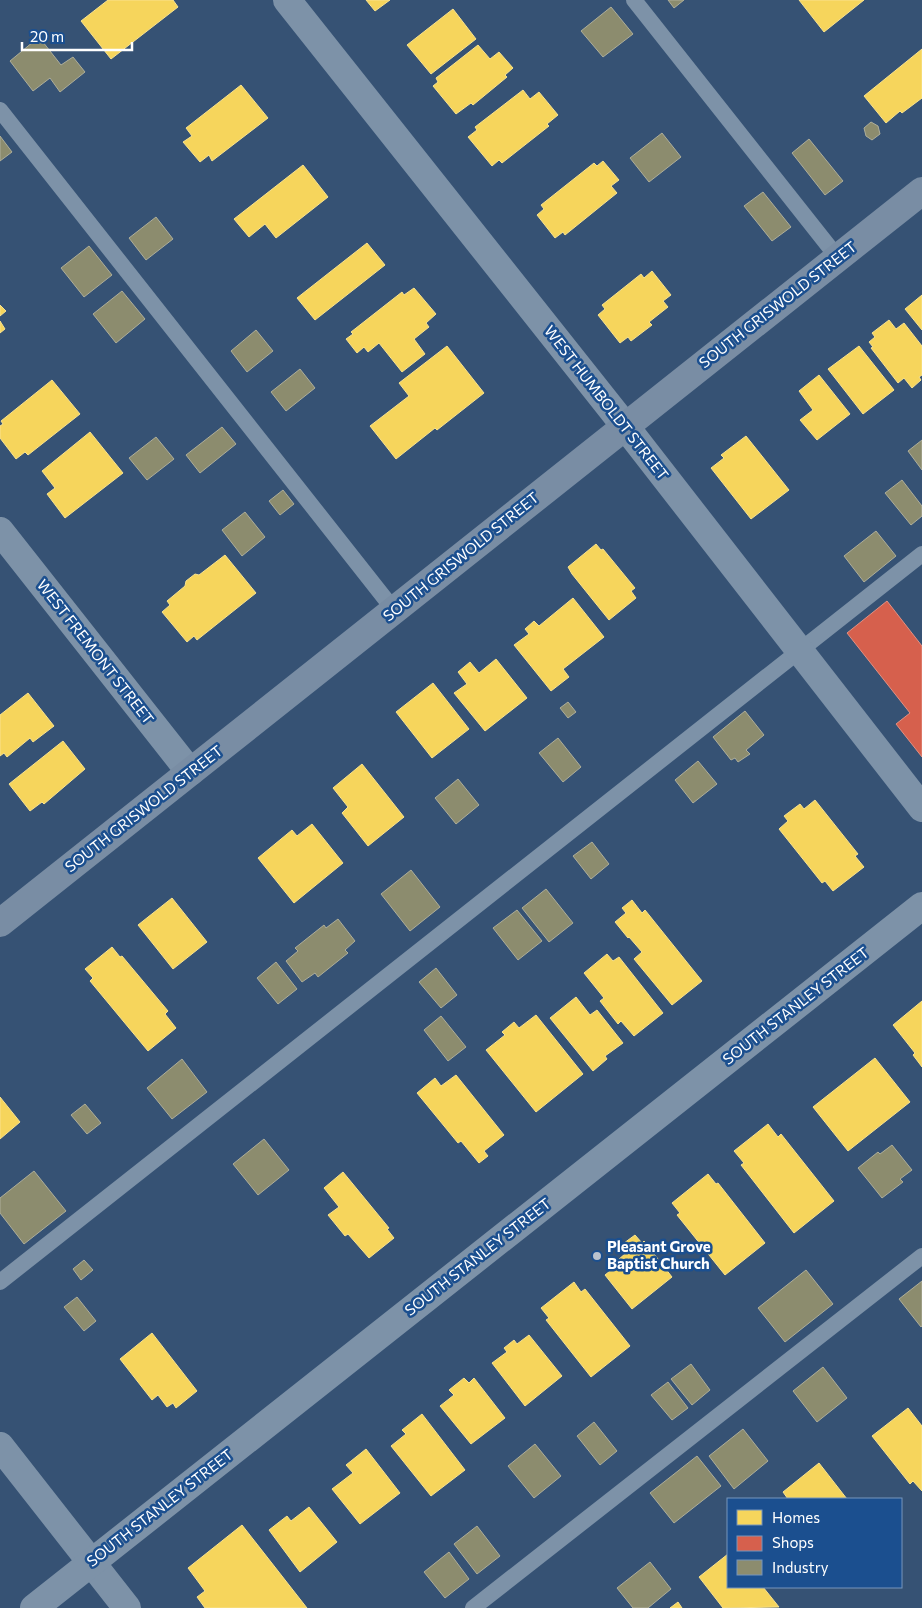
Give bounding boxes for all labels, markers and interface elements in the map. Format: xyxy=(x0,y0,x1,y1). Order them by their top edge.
scale bar xyxy=(22,20,132,52)
text: 20 m xyxy=(30,27,64,45)
street label: SOUTH GRISWOLD STREET xyxy=(695,237,860,371)
street label: WEST HUMBOLDT STREET xyxy=(541,322,673,483)
street label: SOUTH GRISWOLD STREET xyxy=(379,488,542,625)
street label: WEST FREMONT STREET xyxy=(34,575,158,728)
street label: SOUTH GRISWOLD STREET xyxy=(61,741,226,875)
street label: SOUTH STANLEY STREET xyxy=(719,942,872,1068)
street label: SOUTH STANLEY STREET xyxy=(401,1193,554,1319)
place label: Pleasant Grove Baptist Church xyxy=(607,1237,711,1272)
marker: Pleasant Grove Baptist Church xyxy=(591,1250,603,1262)
street label: SOUTH STANLEY STREET xyxy=(83,1444,236,1570)
legend xyxy=(727,1498,902,1588)
text: Homes xyxy=(772,1508,820,1526)
text: Shops xyxy=(772,1533,814,1551)
text: Industry xyxy=(772,1558,829,1576)

